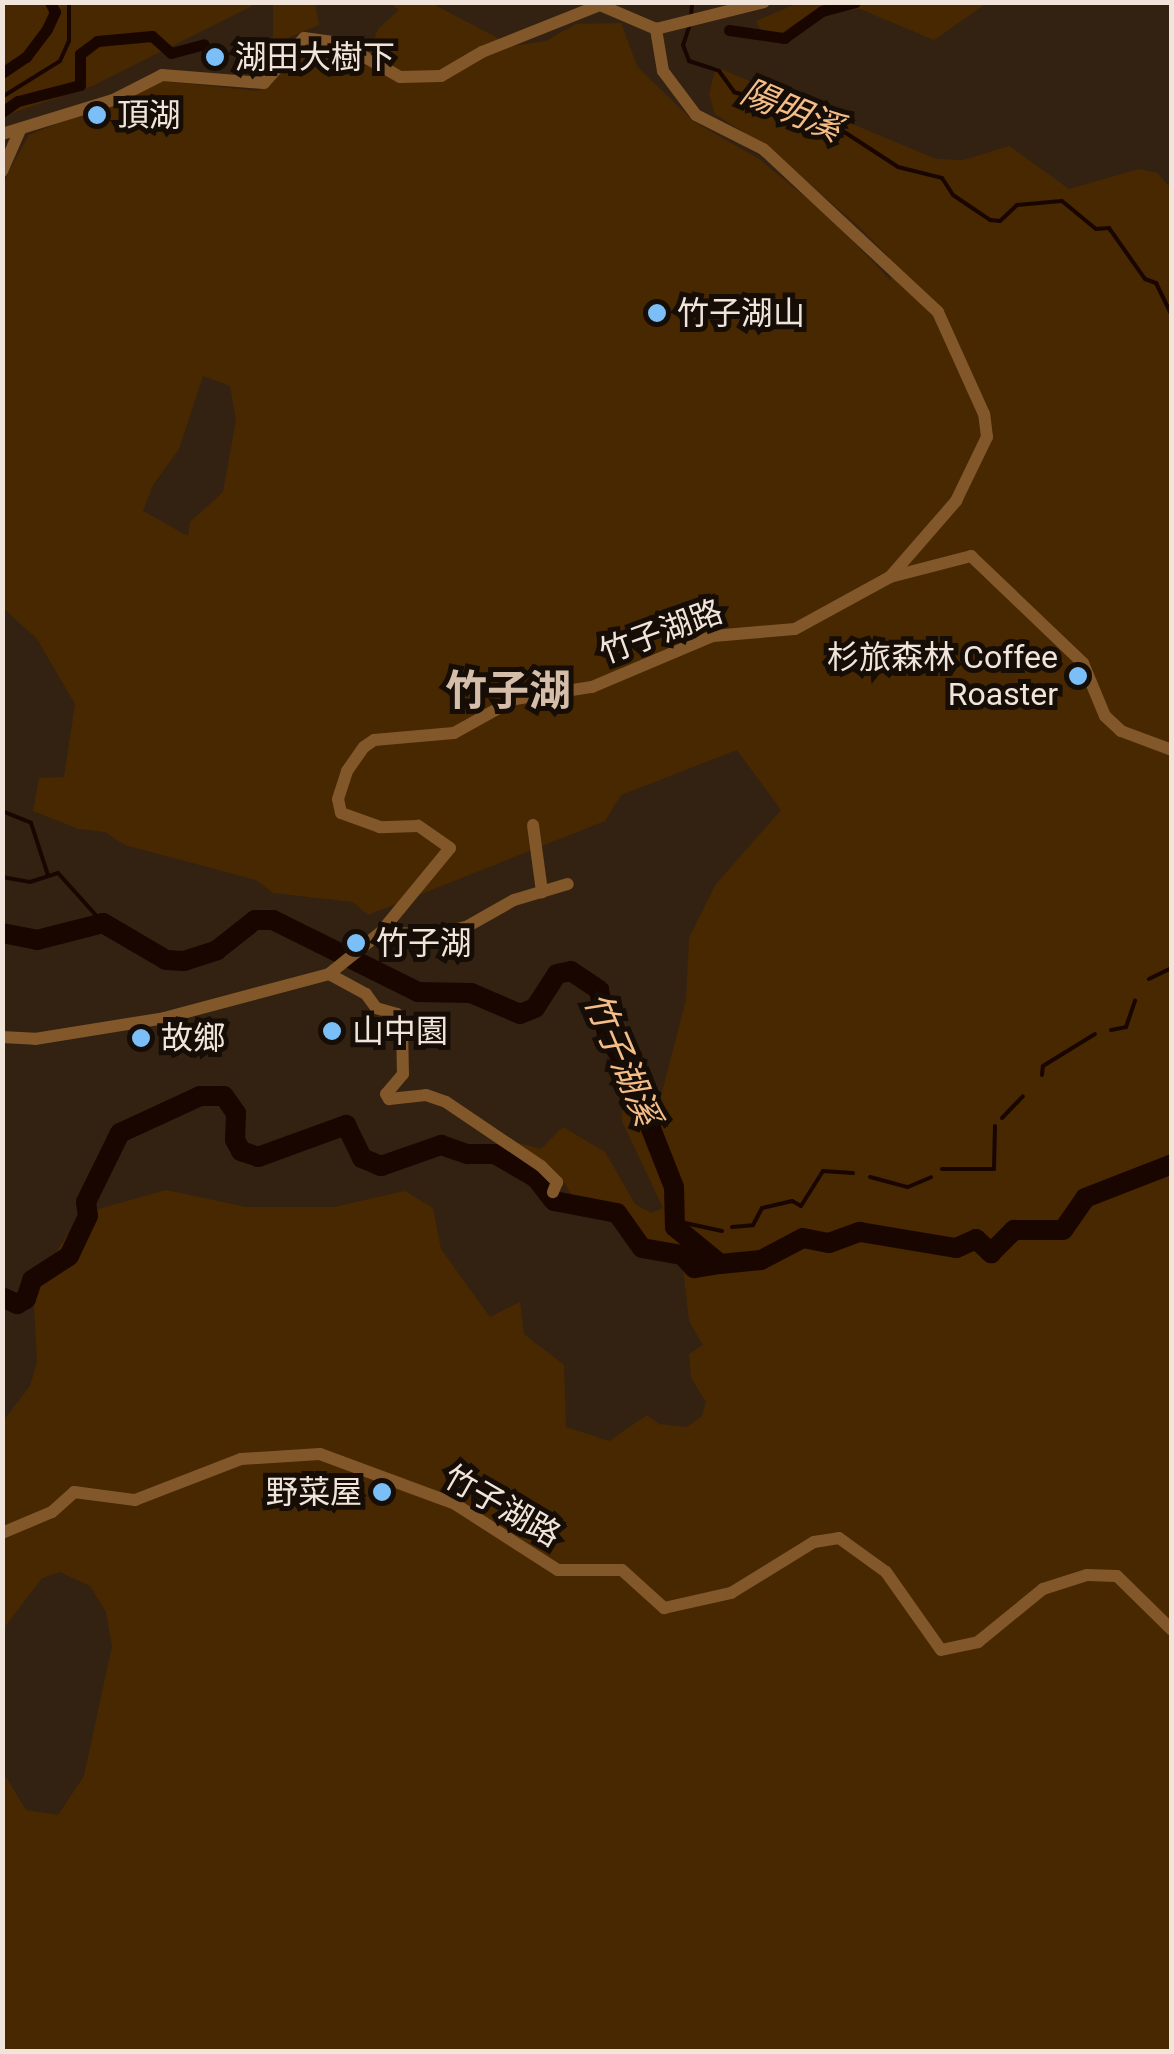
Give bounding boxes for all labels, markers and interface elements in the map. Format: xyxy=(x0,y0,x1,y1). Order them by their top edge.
place label: 湖田大樹下 xyxy=(235,38,395,76)
marker: 湖田大樹下 xyxy=(204,46,226,68)
water label: 陽明溪 xyxy=(734,71,848,151)
place label: 頂湖 xyxy=(117,96,181,134)
marker: 頂湖 xyxy=(86,104,108,126)
place label: 竹子湖山 xyxy=(677,294,805,332)
marker: 竹子湖山 xyxy=(646,302,668,324)
street label: 竹子湖路 xyxy=(594,592,728,672)
place label: 杉旅森林 Coffee Roaster xyxy=(827,639,1058,714)
marker: 杉旅森林 Coffee Roaster xyxy=(1067,665,1089,687)
district label: 竹子湖 xyxy=(445,666,571,716)
place label: 竹子湖 xyxy=(376,924,472,962)
marker: 竹子湖 xyxy=(345,932,367,954)
water label: 竹子湖溪 xyxy=(574,986,668,1132)
place label: 山中園 xyxy=(352,1012,448,1050)
place label: 故鄉 xyxy=(161,1019,225,1057)
marker: 山中園 xyxy=(321,1020,343,1042)
marker: 故鄉 xyxy=(130,1027,152,1049)
street label: 竹子湖路 xyxy=(437,1457,567,1555)
place label: 野菜屋 xyxy=(266,1473,362,1511)
marker: 野菜屋 xyxy=(371,1481,393,1503)

